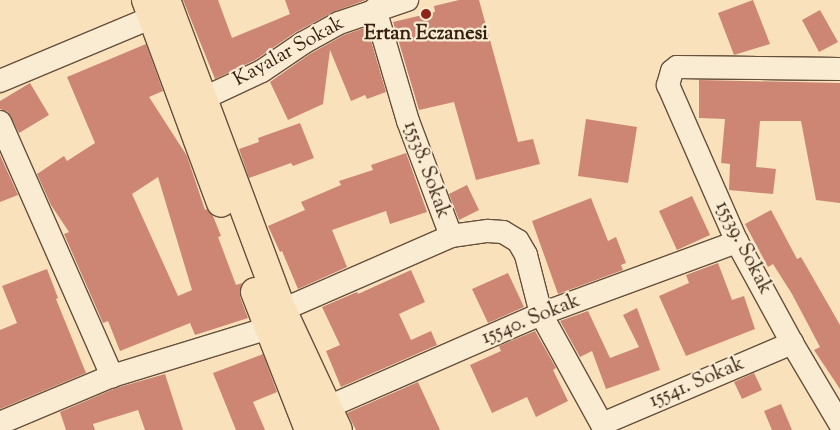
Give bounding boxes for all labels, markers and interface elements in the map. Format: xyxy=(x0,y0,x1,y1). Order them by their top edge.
marker: Ertan Eczanesi xyxy=(420,8,432,20)
street label: Kayalar Sokak xyxy=(230,12,348,92)
place label: Ertan Eczanesi xyxy=(364,22,488,46)
street label: 15538. Sokak xyxy=(397,118,455,222)
street label: 15539. Sokak xyxy=(709,197,777,299)
street label: 15540. Sokak xyxy=(478,289,584,351)
street label: 15541. Sokak xyxy=(646,352,748,414)

